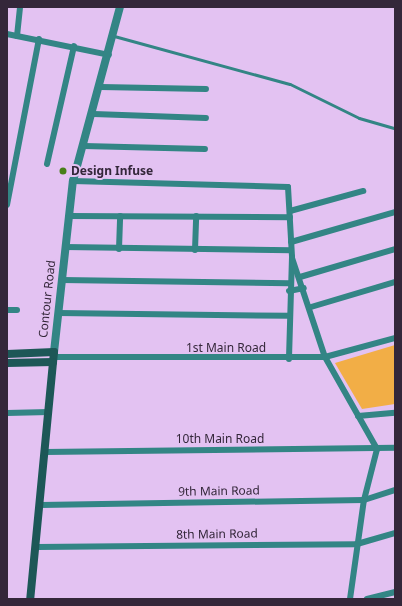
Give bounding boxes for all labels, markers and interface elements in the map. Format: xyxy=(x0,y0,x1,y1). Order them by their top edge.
place label: Design Infuse xyxy=(71,164,153,178)
marker: Design Infuse xyxy=(58,166,68,176)
street label: Contour Road xyxy=(36,259,58,339)
street label: 1st Main Road xyxy=(186,341,266,355)
street label: 10th Main Road xyxy=(176,432,264,446)
street label: 9th Main Road xyxy=(178,483,260,499)
street label: 8th Main Road xyxy=(176,526,258,542)

